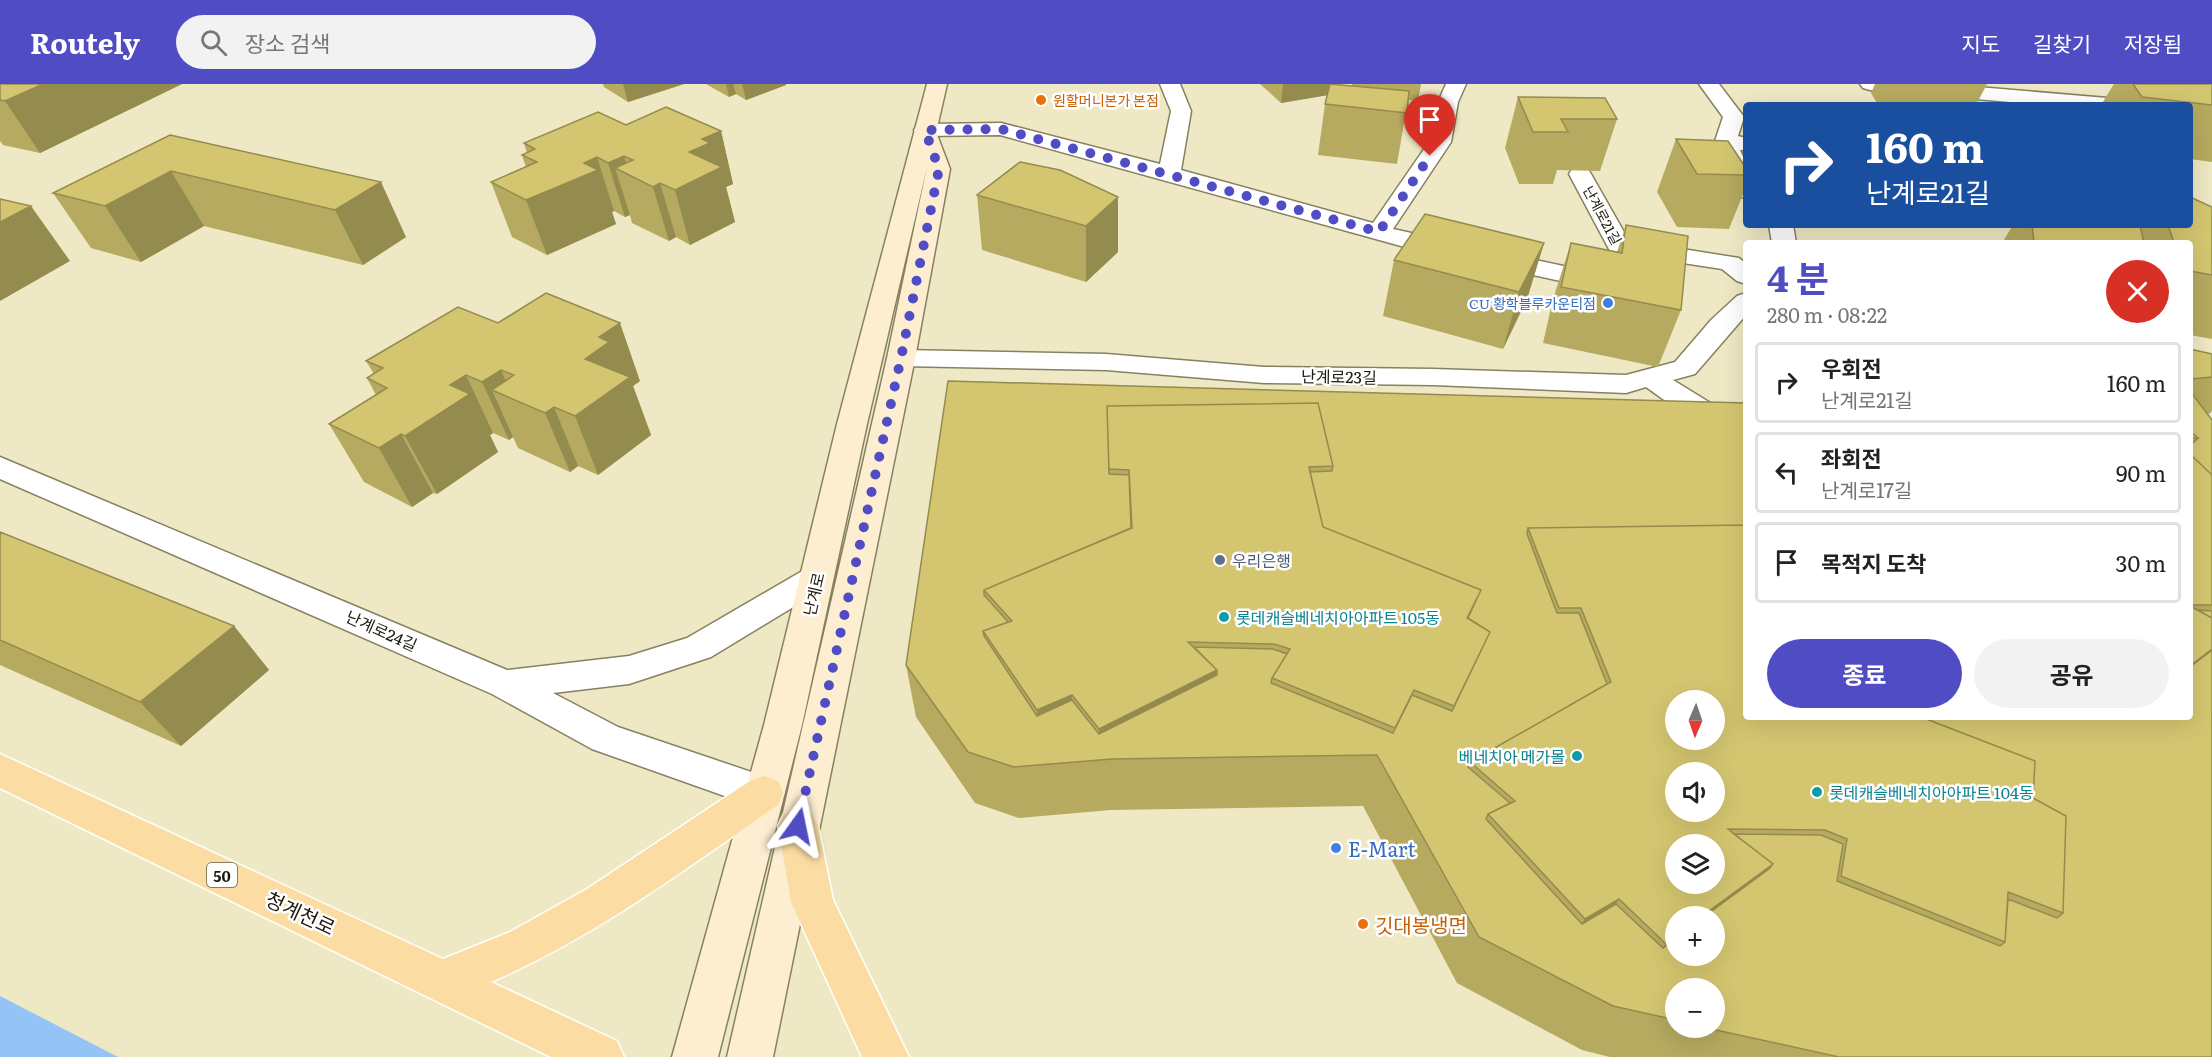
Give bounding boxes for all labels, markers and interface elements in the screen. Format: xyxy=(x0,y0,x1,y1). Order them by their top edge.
search box xyxy=(176,15,596,69)
text: Routely xyxy=(30,21,140,63)
icon: search xyxy=(197,26,230,59)
text: 장소 검색 xyxy=(245,26,330,59)
text: 지도 xyxy=(1961,27,2000,58)
text: 길찾기 xyxy=(2033,27,2091,58)
text: 저장됨 xyxy=(2124,27,2182,58)
place label: 원할머니본가 본점 xyxy=(1053,90,1159,110)
marker: 원할머니본가 본점 xyxy=(1034,93,1048,107)
pin xyxy=(1404,94,1455,156)
icon: arrive xyxy=(1413,103,1446,136)
text: 160 m xyxy=(1866,114,1984,176)
icon: right xyxy=(1767,126,1845,204)
text: 난계로21길 xyxy=(1866,171,1990,211)
street label: 난계로21길 xyxy=(1579,182,1627,248)
text: 4 분 xyxy=(1767,250,1829,303)
button: close xyxy=(2106,260,2169,323)
place label: CU 황학블루카운티점 xyxy=(1469,293,1596,313)
marker: CU 황학블루카운티점 xyxy=(1601,296,1615,310)
text: 280 m · 08:22 xyxy=(1767,299,1887,329)
text: 우회전 xyxy=(1821,351,1882,384)
street label: 난계로23길 xyxy=(1301,363,1377,389)
icon: right xyxy=(1770,366,1803,399)
text: 160 m xyxy=(2107,366,2166,399)
text: 난계로21길 xyxy=(1821,384,1913,414)
text: 좌회전 xyxy=(1821,441,1882,474)
icon: left xyxy=(1770,456,1803,489)
text: 90 m xyxy=(2116,456,2166,489)
text: 난계로17길 xyxy=(1821,474,1912,504)
icon: arrive xyxy=(1770,546,1803,579)
text: 목적지 도착 xyxy=(1821,546,1927,579)
text: 30 m xyxy=(2116,546,2166,579)
place label: 우리은행 xyxy=(1232,548,1291,572)
marker: 우리은행 xyxy=(1213,553,1227,567)
street label: 난계로 xyxy=(796,570,830,618)
street label: 난계로24길 xyxy=(342,604,422,656)
place label: 롯데캐슬베네치아아파트 105동 xyxy=(1236,605,1440,629)
marker: 롯데캐슬베네치아아파트 105동 xyxy=(1217,610,1231,624)
button: 종료 xyxy=(1767,639,1962,708)
button: 공유 xyxy=(1974,639,2169,708)
north arrow xyxy=(1665,690,1725,750)
map controls xyxy=(1665,690,1725,1038)
place label: 베네치아 메가몰 xyxy=(1459,744,1565,768)
marker: 베네치아 메가몰 xyxy=(1570,749,1584,763)
button: sound xyxy=(1665,762,1725,822)
place label: 롯데캐슬베네치아아파트 104동 xyxy=(1829,780,2034,804)
marker: 롯데캐슬베네치아아파트 104동 xyxy=(1810,785,1824,799)
position arrow xyxy=(766,794,830,858)
place label: E-Mart xyxy=(1348,833,1416,863)
button: layers xyxy=(1665,834,1725,894)
marker: E-Mart xyxy=(1329,841,1343,855)
road number: 50 xyxy=(207,863,237,887)
street label: 청계천로 xyxy=(261,883,341,941)
button: + xyxy=(1665,906,1725,966)
place label: 깃대봉냉면 xyxy=(1375,909,1467,939)
marker: 깃대봉냉면 xyxy=(1356,917,1370,931)
button: − xyxy=(1665,978,1725,1038)

